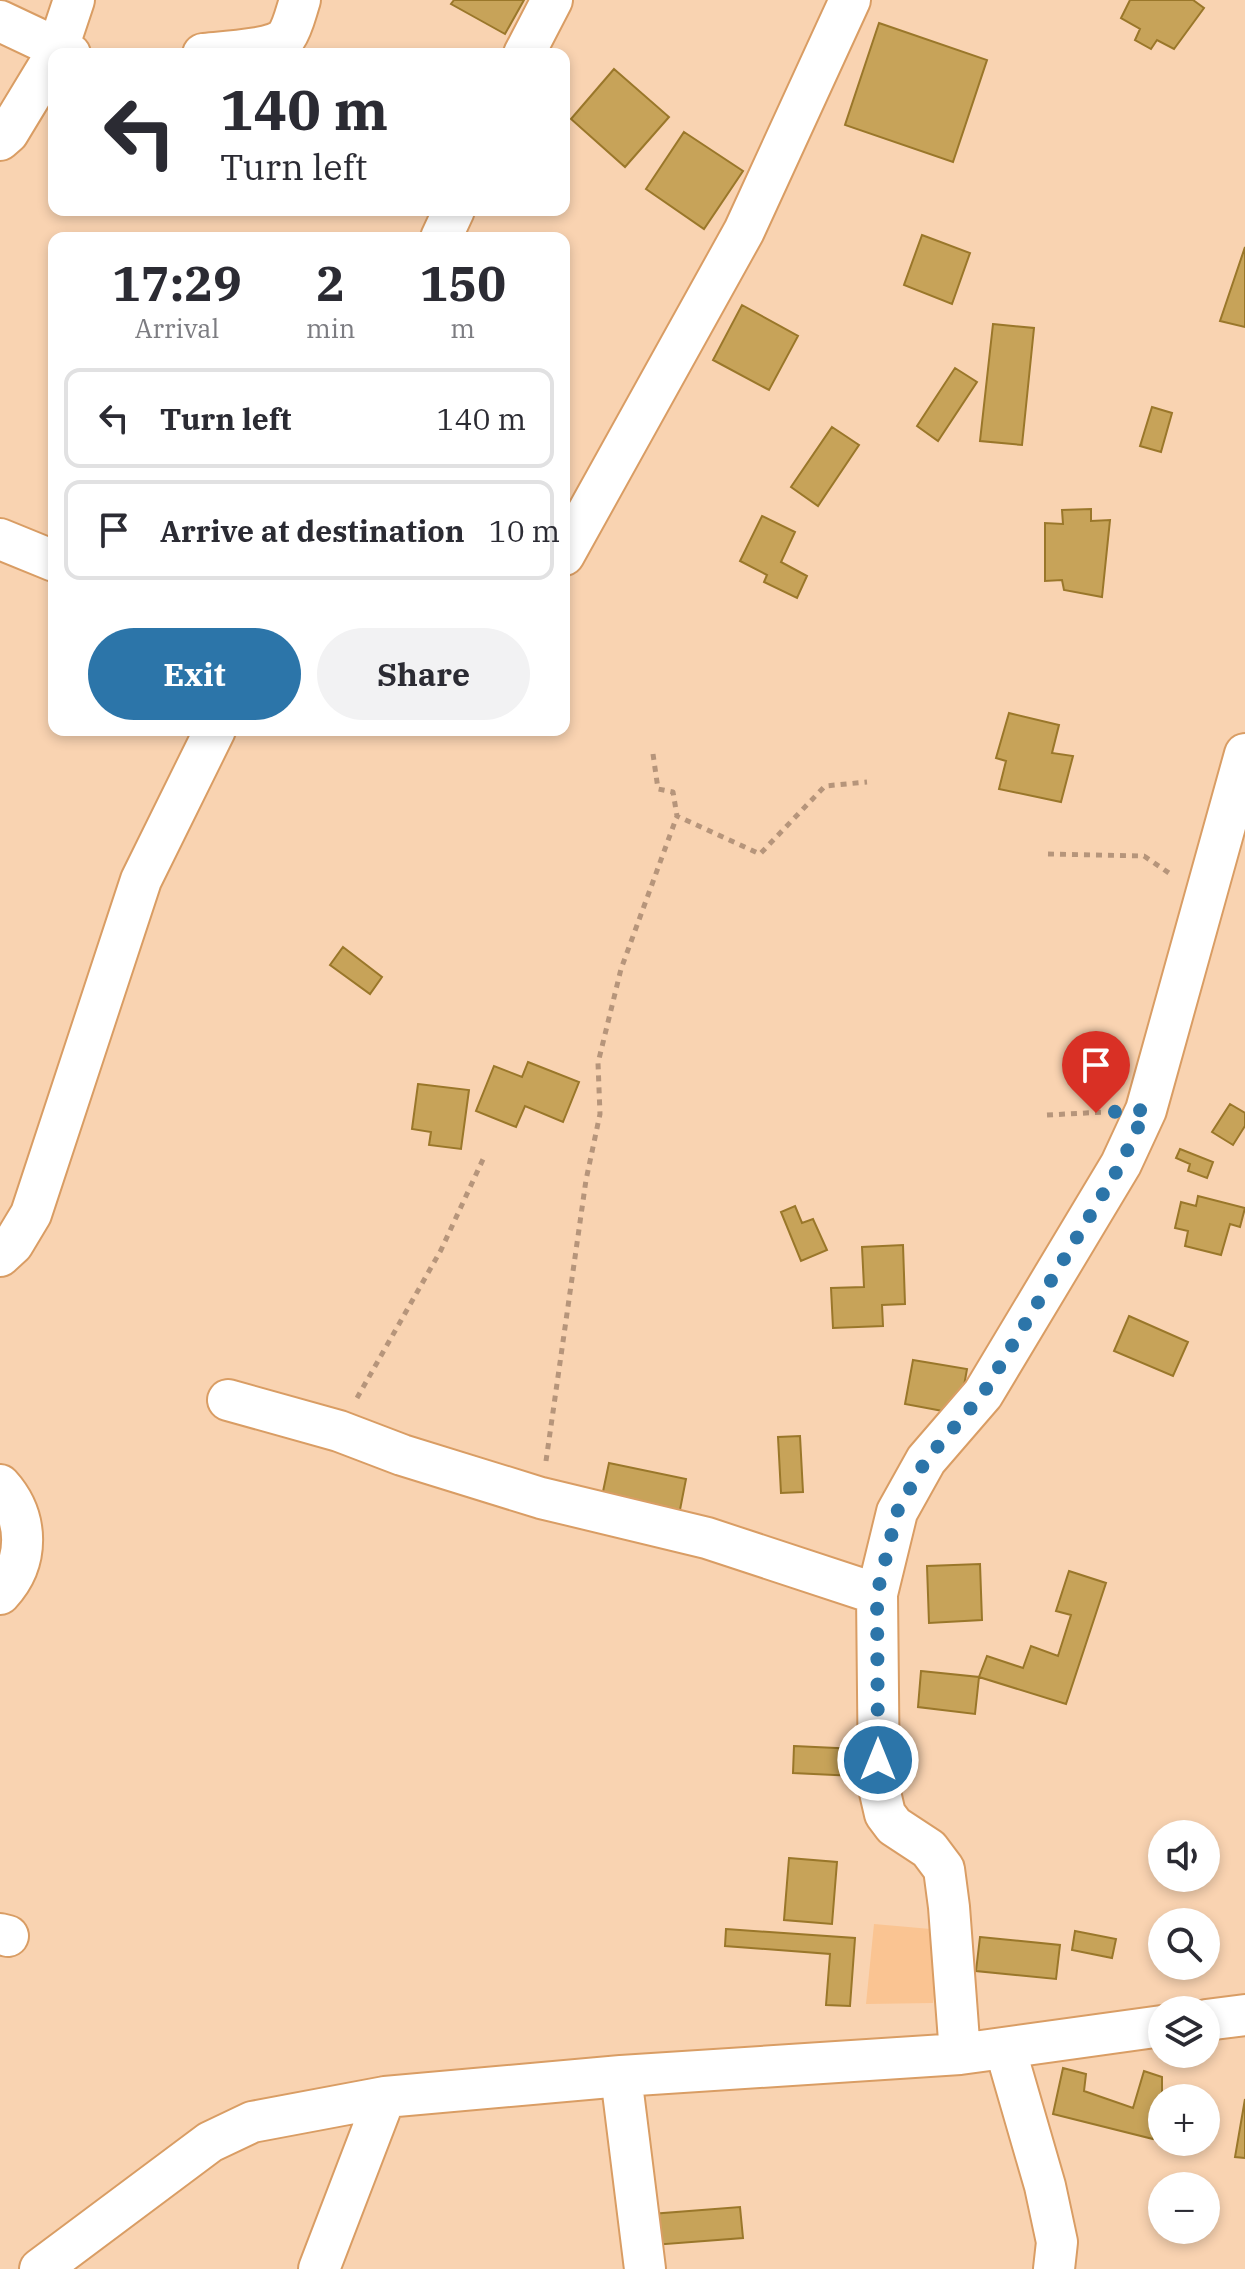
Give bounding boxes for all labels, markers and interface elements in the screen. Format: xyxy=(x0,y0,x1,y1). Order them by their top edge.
text: 140 m xyxy=(220,73,388,145)
icon: left xyxy=(88,80,192,184)
text: Turn left xyxy=(220,143,367,190)
text: 17:29 xyxy=(112,252,242,314)
text: 2 xyxy=(316,252,345,314)
text: 150 xyxy=(420,252,506,314)
text: Arrival xyxy=(135,311,219,345)
text: min xyxy=(306,311,355,345)
text: m xyxy=(450,311,475,345)
icon: left xyxy=(92,396,136,440)
text: Turn left xyxy=(160,399,292,438)
text: 140 m xyxy=(436,399,526,438)
icon: arrive xyxy=(92,508,136,552)
text: Arrive at destination xyxy=(160,511,465,550)
text: 10 m xyxy=(489,511,560,550)
button: Exit xyxy=(88,628,301,720)
button: Share xyxy=(317,628,530,720)
pin xyxy=(1062,1031,1130,1113)
icon: arrive xyxy=(1074,1043,1118,1087)
position arrow xyxy=(836,1718,920,1802)
map controls xyxy=(1148,1820,1220,2244)
button: sound xyxy=(1148,1820,1220,1892)
button: search xyxy=(1148,1908,1220,1980)
button: layers xyxy=(1148,1996,1220,2068)
button: + xyxy=(1148,2084,1220,2156)
button: − xyxy=(1148,2172,1220,2244)

